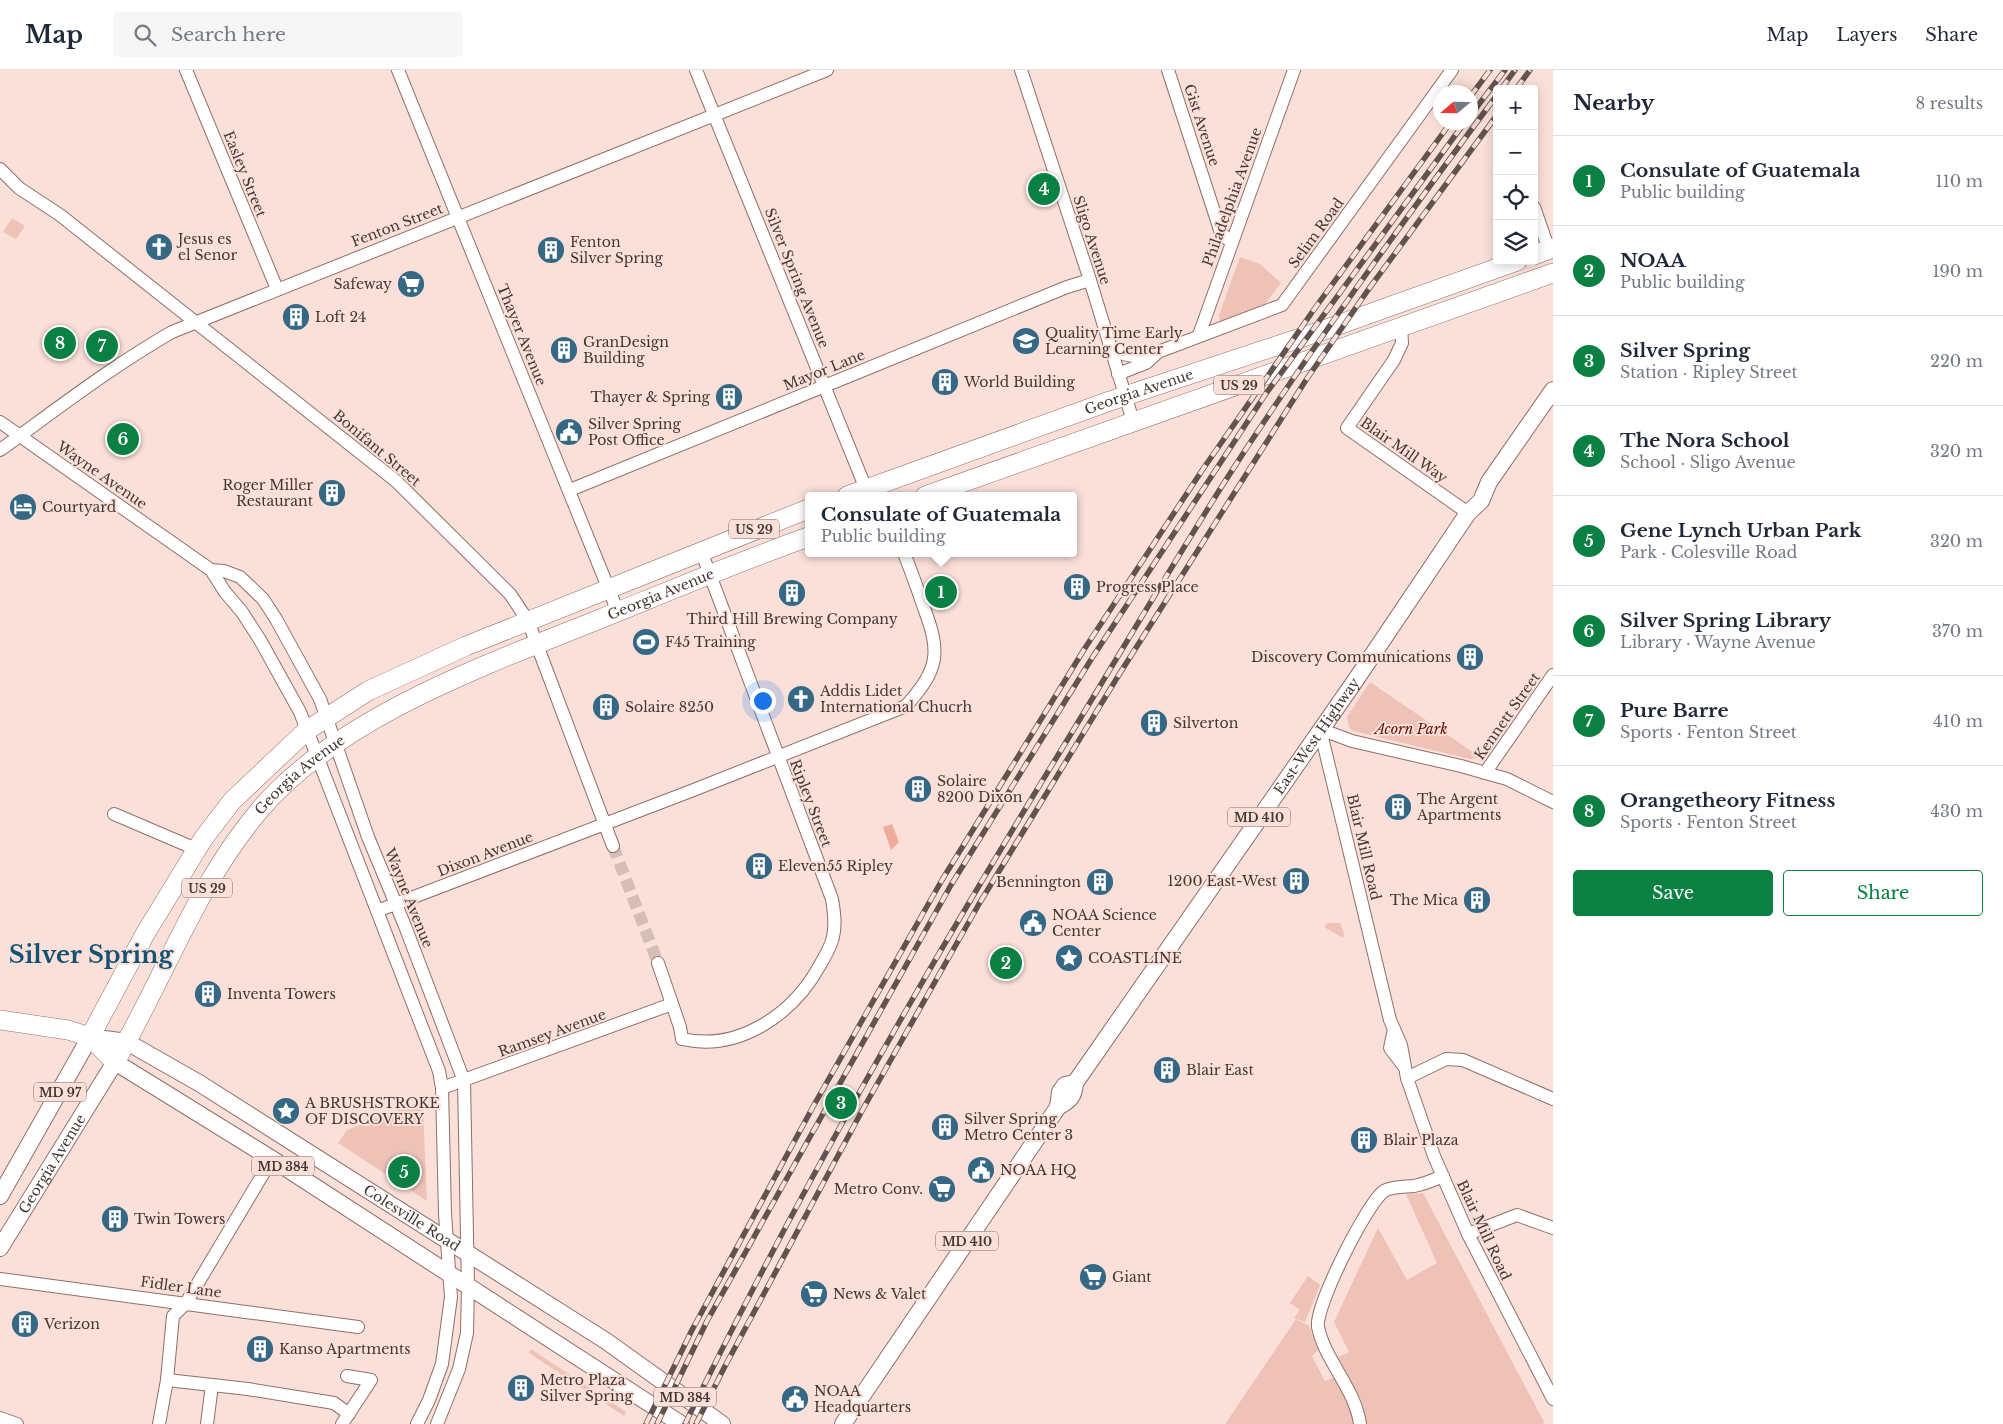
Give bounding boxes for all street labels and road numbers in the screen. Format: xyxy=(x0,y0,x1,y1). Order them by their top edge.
street label: Gist Avenue xyxy=(1180,82,1224,168)
street label: Philadelphia Avenue xyxy=(1198,125,1266,269)
street label: Easley Street xyxy=(220,128,271,220)
street label: Sligo Avenue xyxy=(1069,193,1115,287)
street label: Selim Road xyxy=(1284,194,1348,272)
street label: Fenton Street xyxy=(349,199,446,251)
street label: Silver Spring Avenue xyxy=(761,205,833,351)
street label: Thayer Avenue xyxy=(493,282,551,388)
street label: Mayor Lane xyxy=(781,345,867,395)
street label: Georgia Avenue xyxy=(1082,365,1196,418)
road number: US 29 xyxy=(1214,376,1264,394)
street label: Bonifant Street xyxy=(330,406,425,490)
street label: Blair Mill Way xyxy=(1357,413,1451,487)
street label: Wayne Avenue xyxy=(53,437,151,513)
road number: US 29 xyxy=(729,519,779,538)
street label: Georgia Avenue xyxy=(605,565,717,624)
street label: Kennett Street xyxy=(1470,668,1544,763)
street label: East-West Highway xyxy=(1270,674,1364,798)
street label: Georgia Avenue xyxy=(251,731,348,818)
street label: Ripley Street xyxy=(786,757,836,850)
street label: Blair Mill Road xyxy=(1343,792,1385,902)
road number: MD 410 xyxy=(1228,808,1290,826)
street label: Dixon Avenue xyxy=(435,828,535,880)
street label: Wayne Avenue xyxy=(380,845,437,951)
road number: US 29 xyxy=(182,878,232,898)
street label: Ramsey Avenue xyxy=(496,1005,608,1061)
road number: MD 97 xyxy=(34,1082,86,1102)
street label: Georgia Avenue xyxy=(15,1111,90,1217)
road number: MD 384 xyxy=(252,1156,314,1176)
street label: Blair Mill Road xyxy=(1453,1177,1515,1283)
street label: Colesville Road xyxy=(360,1181,464,1256)
road number: MD 410 xyxy=(936,1232,998,1250)
street label: Fidler Lane xyxy=(139,1272,223,1302)
road number: MD 384 xyxy=(654,1388,716,1406)

